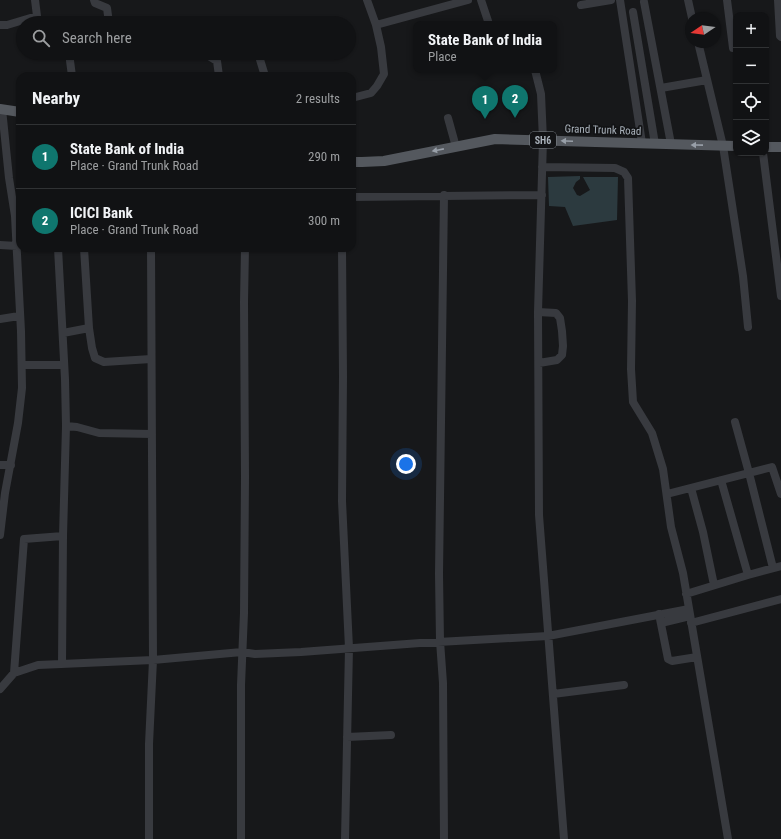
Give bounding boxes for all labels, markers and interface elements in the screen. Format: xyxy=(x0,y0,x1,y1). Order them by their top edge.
north arrow xyxy=(685,12,721,48)
map controls xyxy=(733,12,769,156)
button: + xyxy=(733,12,769,48)
search box xyxy=(16,16,356,60)
popup xyxy=(413,21,557,73)
icon: search xyxy=(30,27,52,49)
text: Search here xyxy=(62,29,132,47)
text: State Bank of India xyxy=(428,31,542,49)
button: − xyxy=(733,48,769,84)
text: Place xyxy=(428,49,456,64)
button: locate xyxy=(733,84,769,120)
pin: 2 xyxy=(502,85,528,118)
pin: 1 xyxy=(472,86,498,119)
text: Nearby xyxy=(32,88,80,108)
text: 2 results xyxy=(296,91,340,106)
button: layers xyxy=(733,120,769,156)
street label: Grand Trunk Road xyxy=(564,122,642,138)
road number: SH6 xyxy=(530,132,556,148)
one-way arrow xyxy=(561,137,573,144)
text: State Bank of India xyxy=(70,140,184,158)
one-way arrow xyxy=(691,142,703,149)
one-way arrow xyxy=(432,147,444,153)
text: 1 xyxy=(42,149,48,164)
text: 290 m xyxy=(308,149,340,164)
text: Place · Grand Trunk Road xyxy=(70,158,199,173)
text: ICICI Bank xyxy=(70,204,133,222)
text: 2 xyxy=(42,213,48,228)
text: 300 m xyxy=(308,213,340,228)
text: Place · Grand Trunk Road xyxy=(70,222,199,237)
your location xyxy=(396,454,416,474)

